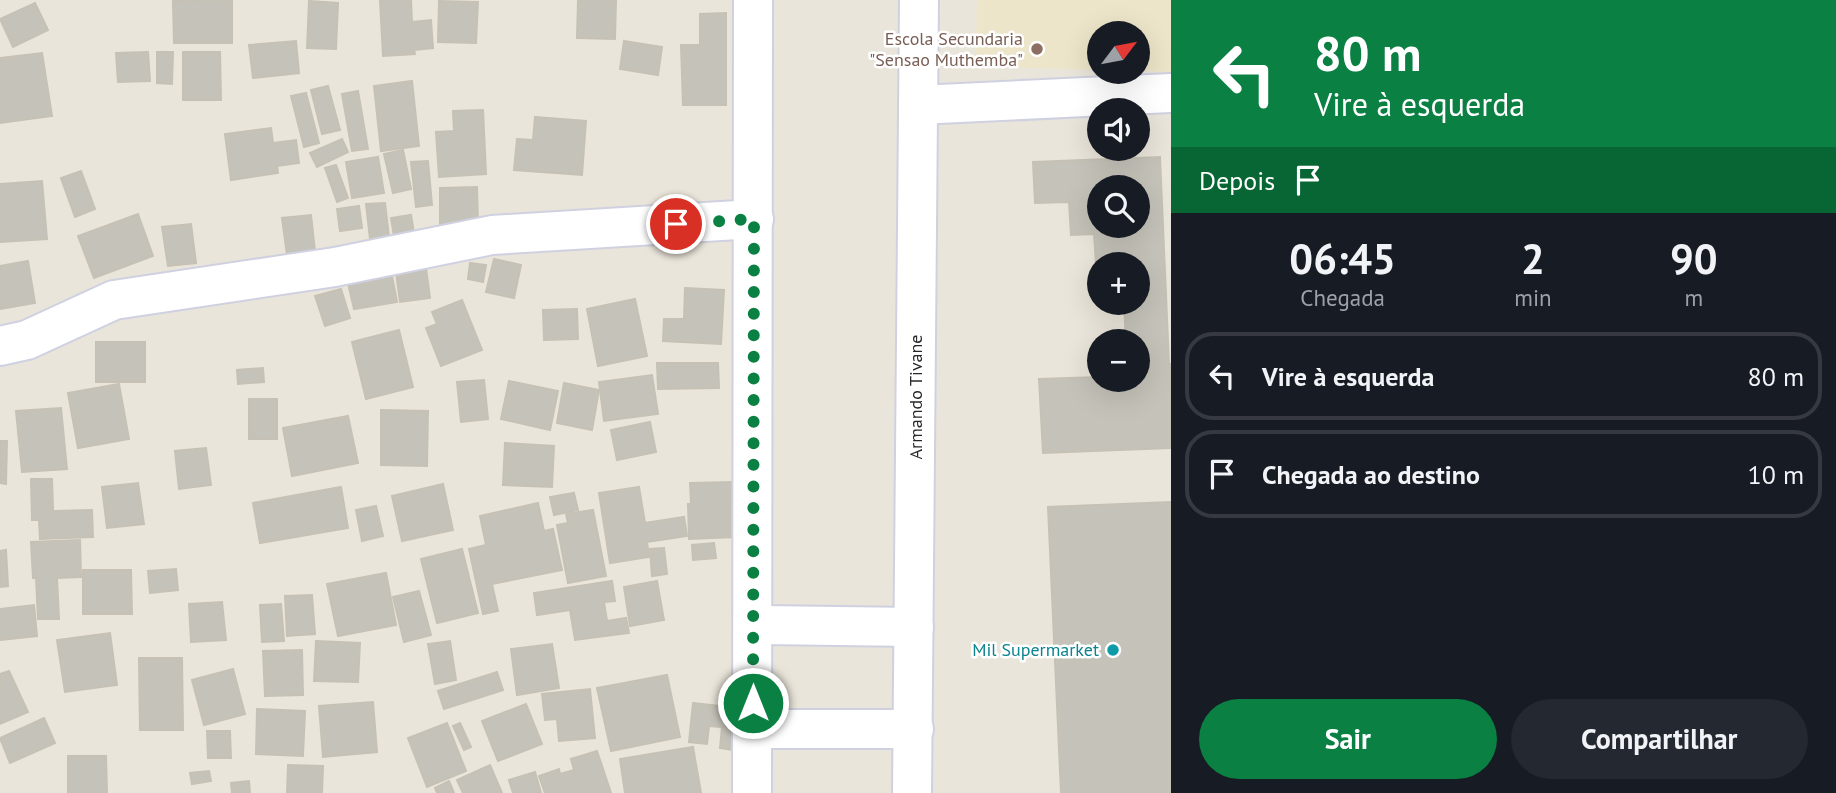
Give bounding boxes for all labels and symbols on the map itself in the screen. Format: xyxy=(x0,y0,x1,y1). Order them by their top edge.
north arrow xyxy=(1087,21,1150,84)
place label: Escola Secundaria "Sensao Muthemba" xyxy=(869,27,1023,71)
marker: Escola Secundaria "Sensao Muthemba" xyxy=(1029,41,1045,57)
pin xyxy=(646,194,706,254)
street label: Armando Tivane xyxy=(904,334,927,460)
place label: Mil Supermarket xyxy=(972,638,1099,661)
marker: Mil Supermarket xyxy=(1105,642,1121,658)
position arrow xyxy=(716,666,790,740)

